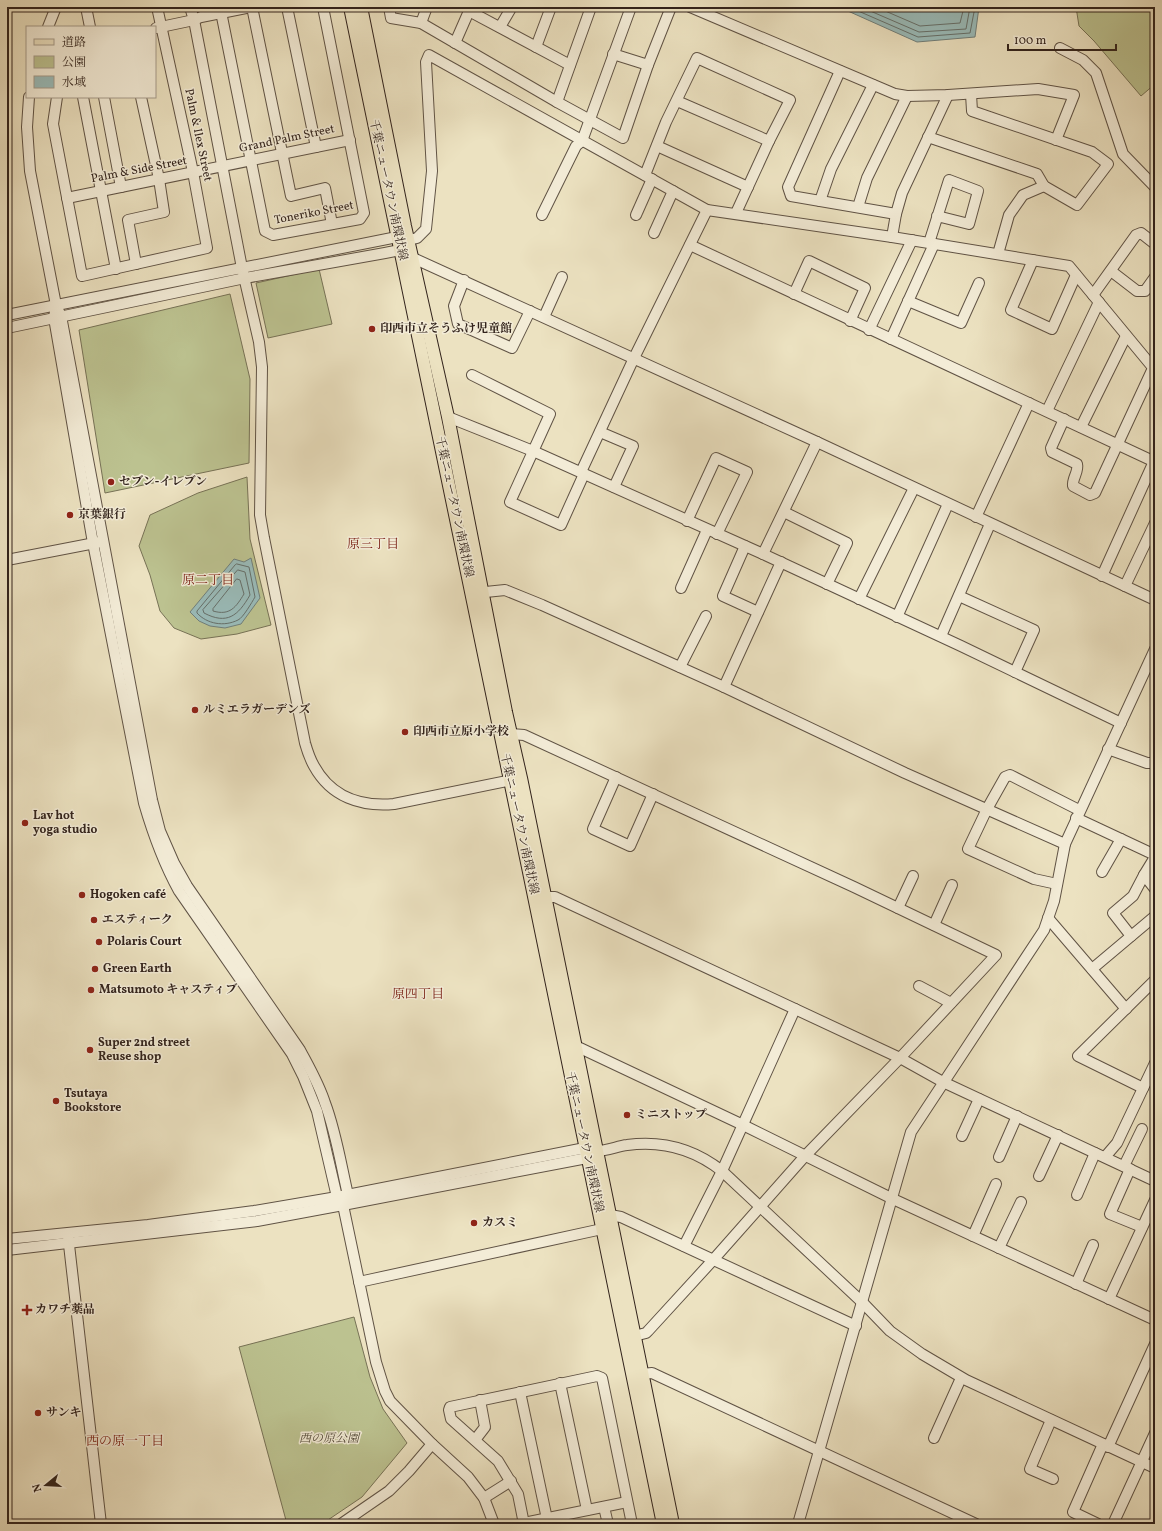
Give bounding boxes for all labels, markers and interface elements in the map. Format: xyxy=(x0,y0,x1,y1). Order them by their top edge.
legend xyxy=(26,26,156,98)
scale bar xyxy=(1008,26,1116,52)
text: 100 m xyxy=(1014,33,1047,49)
text: 道路 xyxy=(62,35,86,51)
text: 公園 xyxy=(62,55,86,71)
text: 水域 xyxy=(62,75,86,91)
street label: Palm & Ilex Street xyxy=(180,87,216,183)
street label: 千葉ニュータウン南環状線 xyxy=(365,118,411,262)
street label: Grand Palm Street xyxy=(238,121,336,157)
street label: Palm & Side Street xyxy=(90,153,188,187)
street label: Toneriko Street xyxy=(273,197,355,229)
place label: 印西市立そうふけ児童館 xyxy=(380,321,512,337)
marker: 印西市立そうふけ児童館 xyxy=(367,324,377,334)
street label: 千葉ニュータウン南環状線 xyxy=(431,435,477,579)
place label: セブン-イレブン xyxy=(119,474,207,490)
marker: セブン-イレブン xyxy=(106,477,116,487)
place label: 京葉銀行 xyxy=(78,507,126,523)
marker: 京葉銀行 xyxy=(65,510,75,520)
district label: 原三丁目 xyxy=(347,536,399,554)
district label: 原二丁目 xyxy=(182,572,234,590)
place label: ルミエラガーデンズ xyxy=(203,702,310,718)
marker: ルミエラガーデンズ xyxy=(190,705,200,715)
place label: 印西市立原小学校 xyxy=(413,724,509,740)
marker: 印西市立原小学校 xyxy=(400,727,410,737)
street label: 千葉ニュータウン南環状線 xyxy=(496,752,542,896)
place label: Lav hot yoga studio xyxy=(33,808,98,838)
marker: Lav hot yoga studio xyxy=(20,818,30,828)
place label: Hogoken café xyxy=(90,887,166,903)
marker: Hogoken café xyxy=(77,890,87,900)
place label: エスティーク xyxy=(102,912,173,928)
marker: エスティーク xyxy=(89,915,99,925)
place label: Polaris Court xyxy=(107,934,182,950)
marker: Polaris Court xyxy=(94,937,104,947)
place label: Green Earth xyxy=(103,961,172,977)
marker: Green Earth xyxy=(90,964,100,974)
place label: Matsumoto キャスティブ xyxy=(99,982,237,998)
marker: Matsumoto キャスティブ xyxy=(86,985,96,995)
district label: 原四丁目 xyxy=(392,986,444,1004)
place label: Super 2nd street Reuse shop xyxy=(98,1035,190,1065)
marker: Super 2nd street Reuse shop xyxy=(85,1045,95,1055)
street label: 千葉ニュータウン南環状線 xyxy=(561,1070,607,1214)
place label: Tsutaya Bookstore xyxy=(64,1086,122,1116)
marker: Tsutaya Bookstore xyxy=(51,1096,61,1106)
place label: ミニストップ xyxy=(635,1107,707,1123)
marker: ミニストップ xyxy=(622,1110,632,1120)
place label: カスミ xyxy=(482,1215,518,1231)
marker: カスミ xyxy=(469,1218,479,1228)
place label: カワチ薬品 xyxy=(35,1302,95,1318)
marker: カワチ薬品 xyxy=(22,1305,32,1315)
place label: サンキ xyxy=(46,1405,81,1421)
marker: サンキ xyxy=(33,1408,43,1418)
park label: 西の原公園 xyxy=(299,1431,361,1447)
district label: 西の原一丁目 xyxy=(86,1433,164,1451)
north arrow xyxy=(26,1465,66,1505)
text: N xyxy=(30,1482,46,1494)

